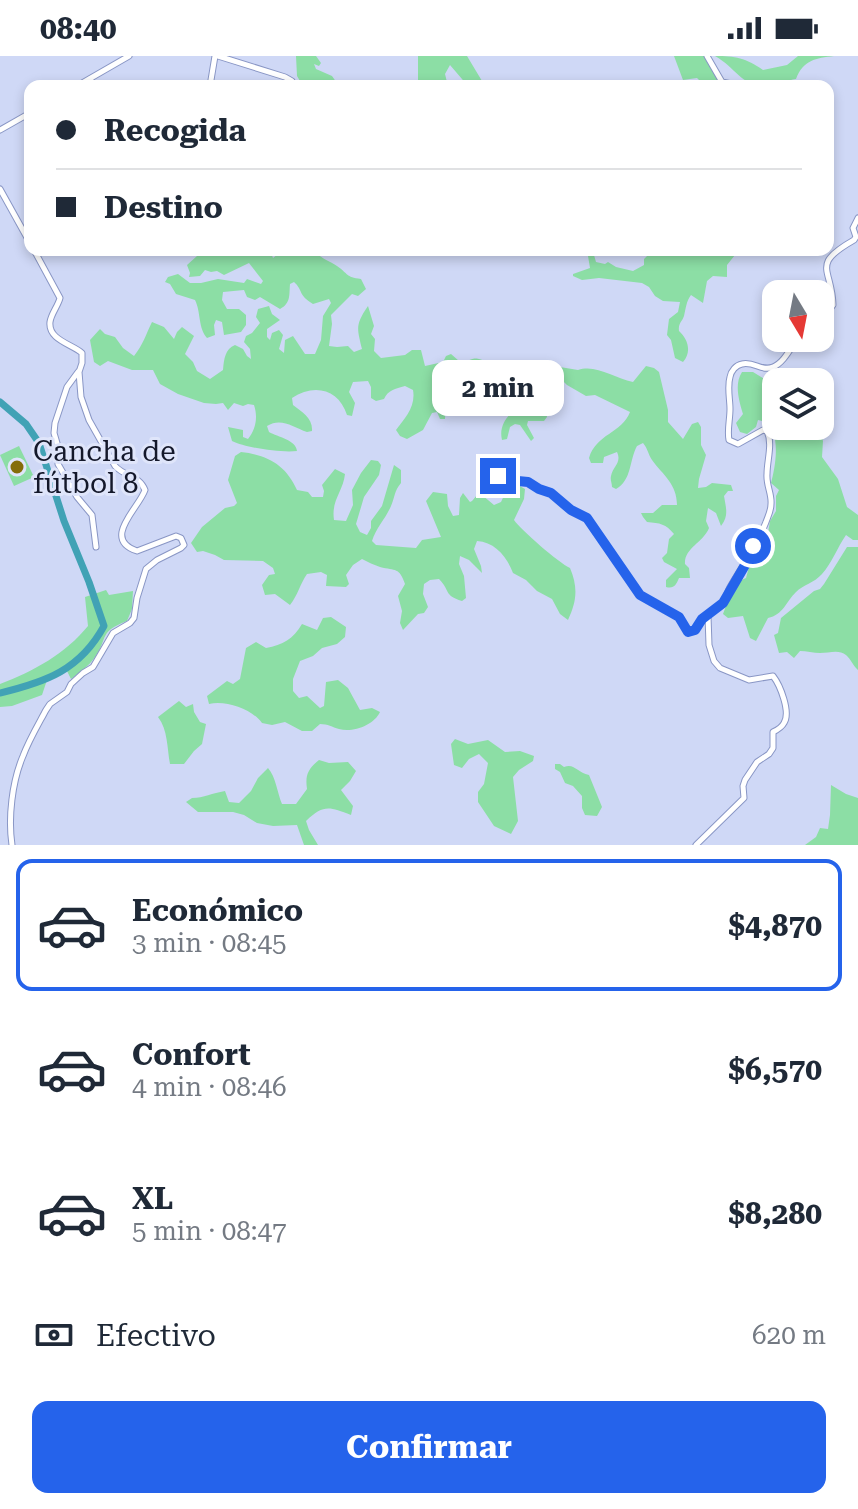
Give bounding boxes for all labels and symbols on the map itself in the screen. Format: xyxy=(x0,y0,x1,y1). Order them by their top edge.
north arrow xyxy=(762,280,834,352)
callout: 2 min xyxy=(432,360,564,416)
place label: Cancha de fútbol 8 xyxy=(33,435,176,500)
marker: Cancha de fútbol 8 xyxy=(8,458,26,476)
route end xyxy=(480,458,516,494)
route start xyxy=(735,528,771,564)

